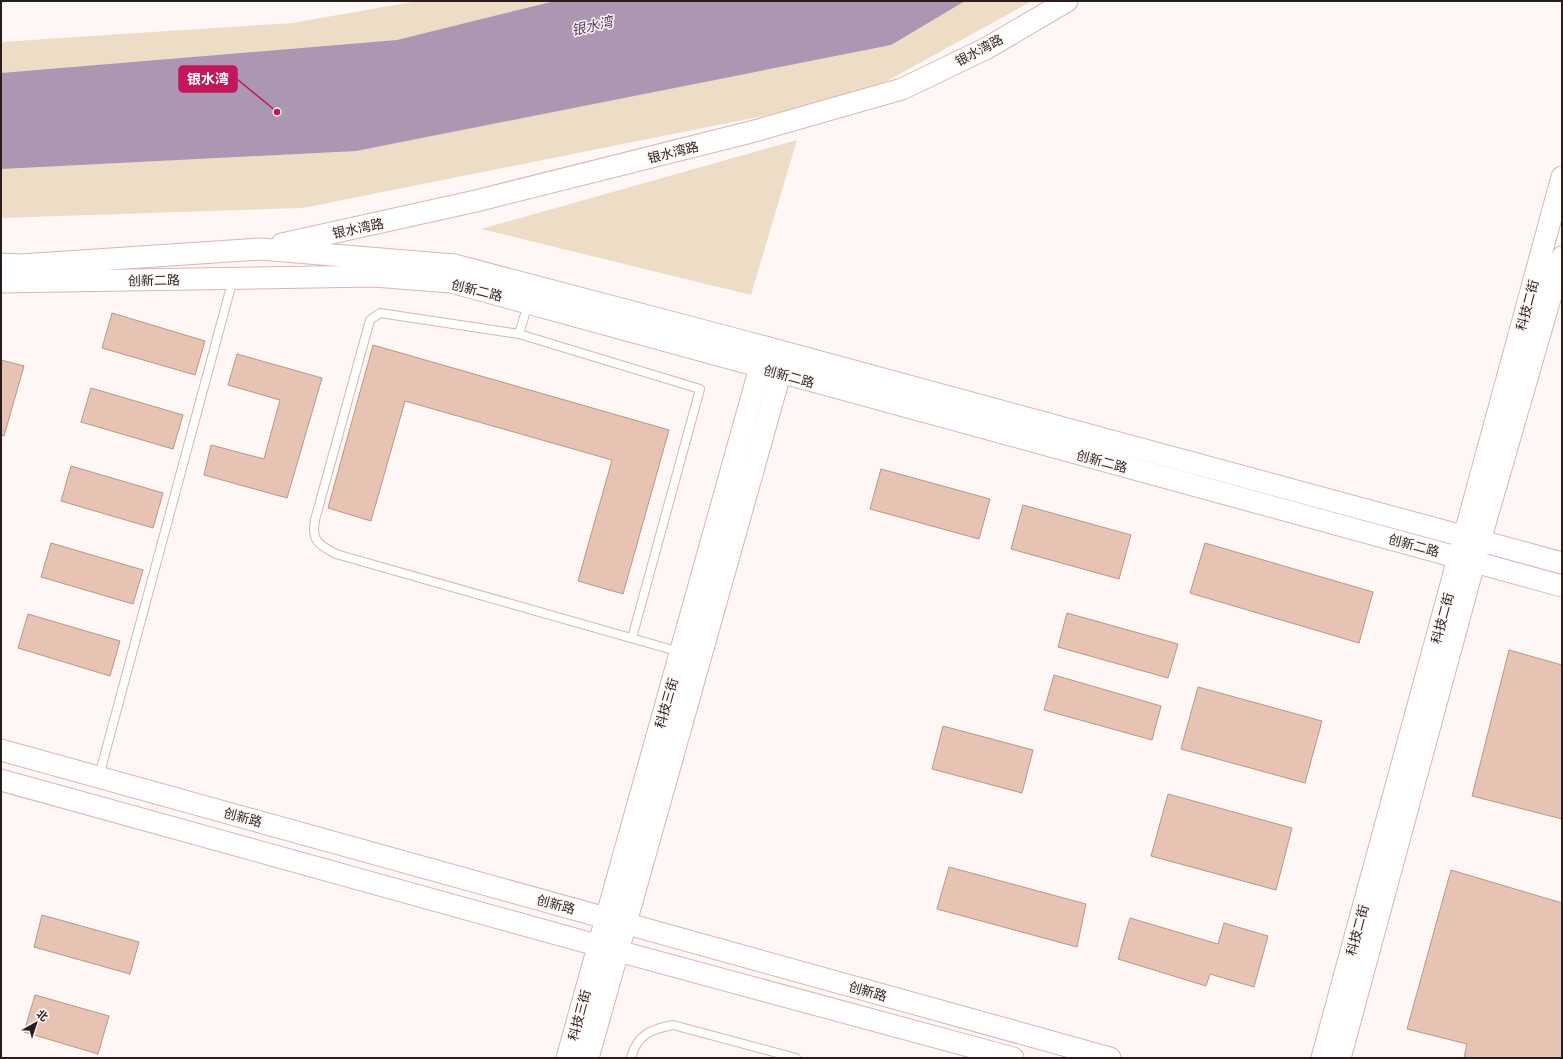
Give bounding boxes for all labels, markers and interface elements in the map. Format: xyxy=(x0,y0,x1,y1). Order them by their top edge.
water label: 银水湾 xyxy=(570,12,616,39)
street label: 银水湾路 xyxy=(952,31,1006,69)
callout: 银水湾 xyxy=(179,66,237,92)
text: 银水湾 xyxy=(187,70,229,87)
street label: 银水湾路 xyxy=(646,138,700,166)
street label: 银水湾路 xyxy=(331,215,385,241)
street label: 创新二路 xyxy=(128,272,180,288)
street label: 创新二路 xyxy=(450,276,504,304)
street label: 科技二街 xyxy=(1513,278,1541,332)
street label: 创新二路 xyxy=(762,362,816,390)
street label: 创新二路 xyxy=(1075,447,1129,475)
street label: 创新二路 xyxy=(1387,531,1441,559)
street label: 科技二街 xyxy=(1428,591,1456,645)
street label: 科技三街 xyxy=(651,676,681,730)
street label: 创新路 xyxy=(222,804,264,830)
street label: 创新路 xyxy=(535,891,577,917)
street label: 科技二街 xyxy=(1343,903,1371,957)
street label: 创新路 xyxy=(847,978,889,1004)
street label: 科技三街 xyxy=(565,988,593,1042)
north arrow xyxy=(16,1003,56,1043)
text: 北 xyxy=(34,1006,51,1023)

